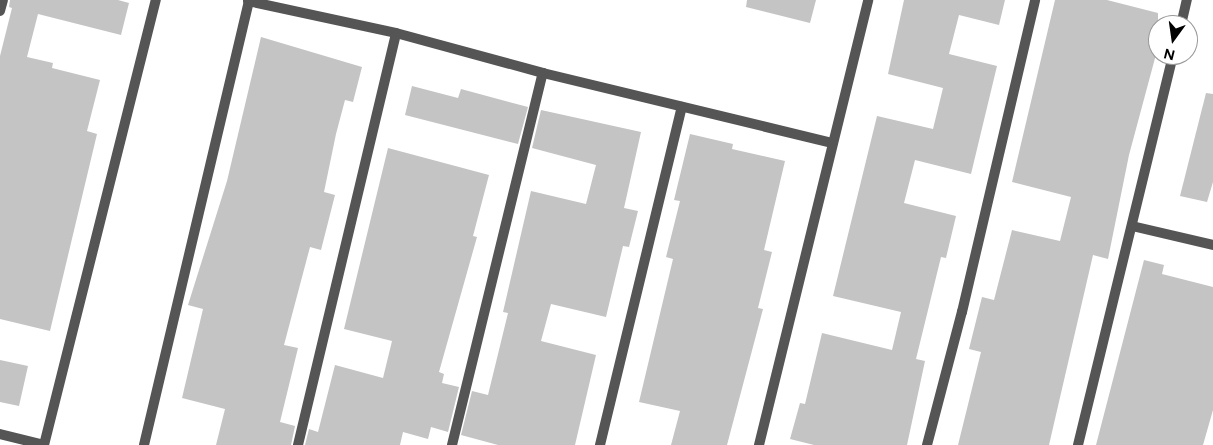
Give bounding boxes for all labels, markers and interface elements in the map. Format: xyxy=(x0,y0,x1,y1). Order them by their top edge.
north arrow xyxy=(1148,15,1198,65)
text: N xyxy=(1162,45,1177,64)

